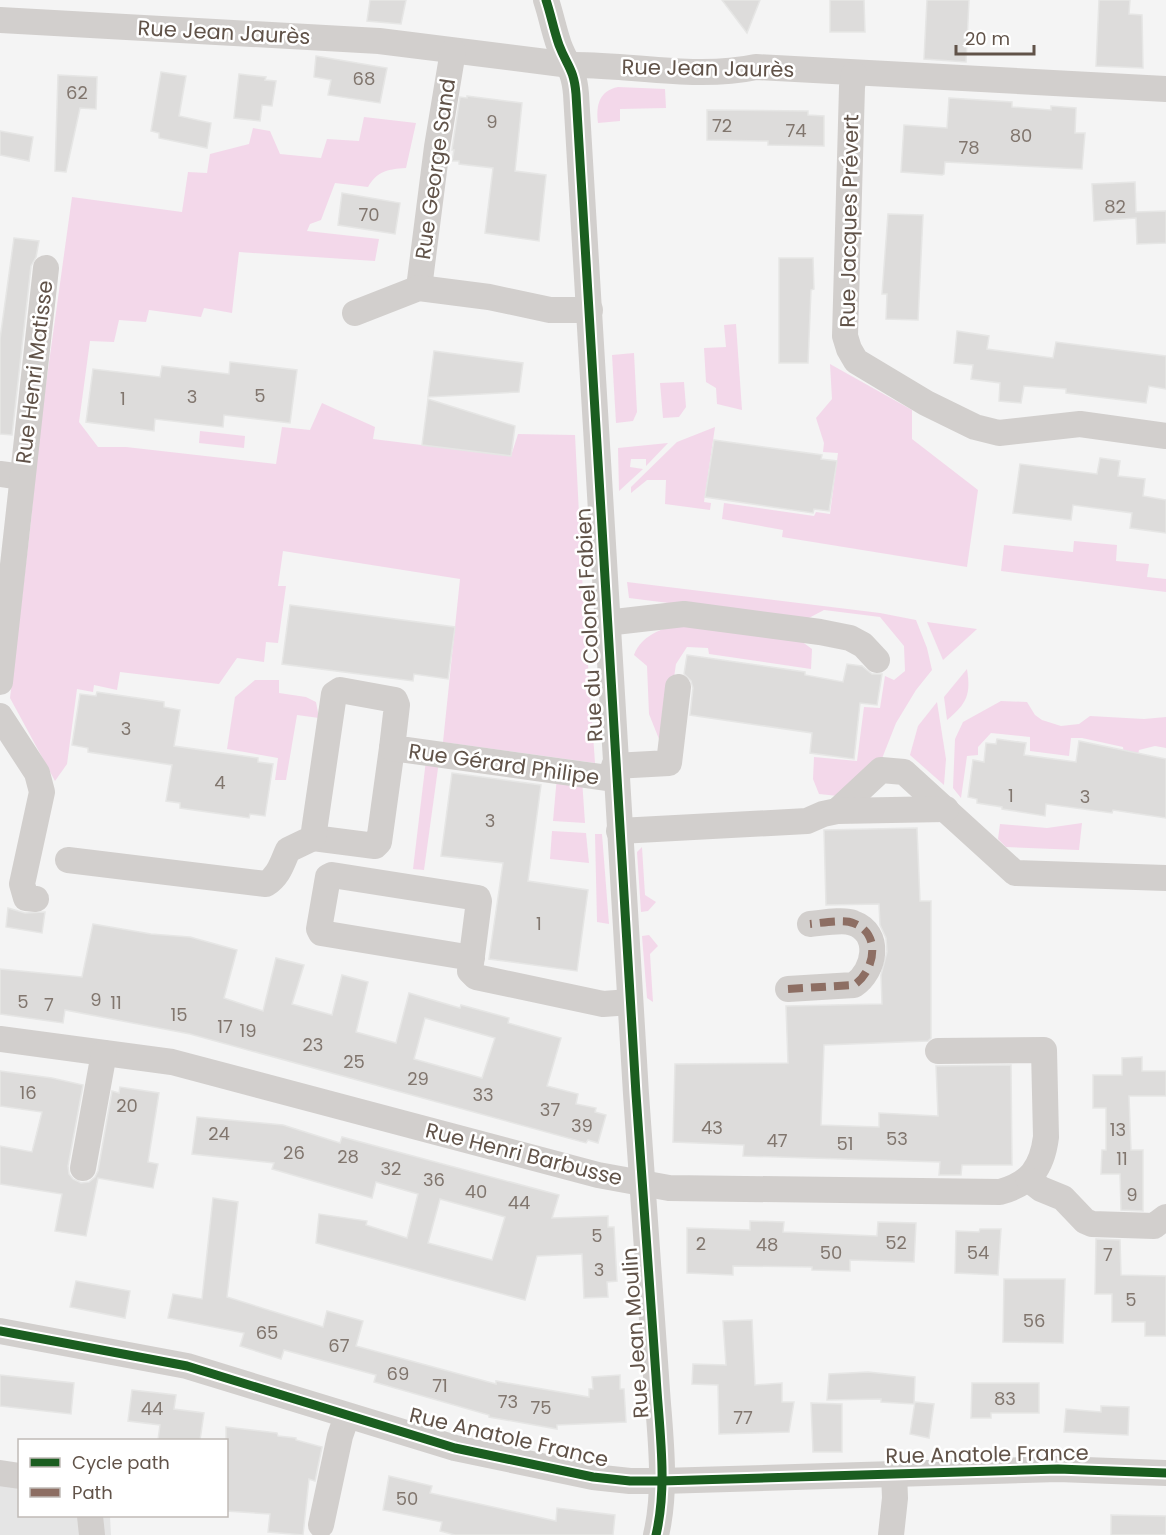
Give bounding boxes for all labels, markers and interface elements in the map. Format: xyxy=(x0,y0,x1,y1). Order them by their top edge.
street label: Rue Jean Jaurès xyxy=(137,13,311,51)
scale bar xyxy=(956,18,1034,56)
text: 20 m xyxy=(965,26,1010,51)
street label: Rue Jean Jaurès xyxy=(621,52,795,84)
house number: 68 xyxy=(353,66,375,91)
street label: Rue George Sand xyxy=(408,77,462,261)
house number: 62 xyxy=(66,80,88,105)
house number: 9 xyxy=(486,109,498,134)
house number: 72 xyxy=(712,113,732,138)
street label: Rue Jacques Prévert xyxy=(833,114,865,328)
house number: 74 xyxy=(785,118,807,143)
house number: 80 xyxy=(1010,123,1032,148)
house number: 78 xyxy=(958,135,980,160)
house number: 82 xyxy=(1104,194,1126,219)
house number: 70 xyxy=(358,202,380,227)
street label: Rue Henri Matisse xyxy=(8,279,60,465)
house number: 5 xyxy=(254,383,266,408)
house number: 3 xyxy=(187,384,197,409)
house number: 1 xyxy=(120,386,126,411)
street label: Rue du Colonel Fabien xyxy=(568,507,610,743)
house number: 3 xyxy=(121,716,131,741)
street label: Rue Gérard Philipe xyxy=(407,736,601,792)
house number: 4 xyxy=(214,770,226,795)
house number: 1 xyxy=(1008,783,1014,808)
house number: 3 xyxy=(1080,784,1090,809)
house number: 3 xyxy=(485,808,495,833)
house number: 1 xyxy=(536,911,542,936)
house number: 9 xyxy=(90,987,102,1012)
house number: 5 xyxy=(17,989,29,1014)
house number: 11 xyxy=(110,990,122,1015)
house number: 7 xyxy=(44,992,54,1017)
house number: 15 xyxy=(170,1002,188,1027)
house number: 17 xyxy=(217,1014,233,1039)
house number: 19 xyxy=(239,1018,257,1043)
house number: 23 xyxy=(303,1032,323,1057)
house number: 25 xyxy=(343,1049,365,1074)
house number: 29 xyxy=(407,1066,429,1091)
house number: 16 xyxy=(19,1080,37,1105)
house number: 33 xyxy=(472,1082,494,1107)
house number: 20 xyxy=(116,1093,138,1118)
house number: 37 xyxy=(540,1097,560,1122)
house number: 39 xyxy=(571,1113,593,1138)
house number: 43 xyxy=(701,1115,723,1140)
street label: Rue Henri Barbusse xyxy=(423,1116,625,1192)
house number: 13 xyxy=(1110,1117,1126,1142)
house number: 24 xyxy=(208,1121,230,1146)
house number: 53 xyxy=(886,1126,908,1151)
house number: 47 xyxy=(766,1128,788,1153)
house number: 51 xyxy=(836,1131,854,1156)
house number: 26 xyxy=(283,1140,305,1165)
house number: 28 xyxy=(337,1144,359,1169)
house number: 11 xyxy=(1116,1146,1128,1171)
house number: 32 xyxy=(381,1156,401,1181)
house number: 36 xyxy=(423,1167,445,1192)
house number: 40 xyxy=(465,1179,487,1204)
house number: 9 xyxy=(1126,1182,1138,1207)
house number: 44 xyxy=(508,1190,530,1215)
house number: 5 xyxy=(591,1223,603,1248)
house number: 52 xyxy=(885,1230,907,1255)
house number: 2 xyxy=(696,1231,706,1256)
house number: 48 xyxy=(756,1232,778,1257)
house number: 50 xyxy=(820,1240,842,1265)
house number: 54 xyxy=(967,1240,989,1265)
house number: 7 xyxy=(1103,1242,1113,1267)
street label: Rue Jean Moulin xyxy=(615,1247,655,1419)
house number: 3 xyxy=(594,1257,604,1282)
house number: 5 xyxy=(1125,1287,1137,1312)
house number: 56 xyxy=(1023,1308,1045,1333)
house number: 65 xyxy=(256,1320,278,1345)
house number: 67 xyxy=(328,1333,350,1358)
house number: 69 xyxy=(387,1361,409,1386)
house number: 71 xyxy=(432,1373,448,1398)
house number: 83 xyxy=(994,1386,1016,1411)
house number: 73 xyxy=(498,1389,518,1414)
house number: 75 xyxy=(530,1395,552,1420)
house number: 44 xyxy=(141,1396,163,1421)
street label: Rue Anatole France xyxy=(407,1400,611,1474)
house number: 77 xyxy=(733,1405,753,1430)
street label: Rue Anatole France xyxy=(885,1438,1089,1470)
legend xyxy=(18,1439,228,1517)
text: Cycle path xyxy=(72,1450,170,1475)
text: Path xyxy=(72,1480,113,1505)
house number: 50 xyxy=(396,1486,418,1511)

